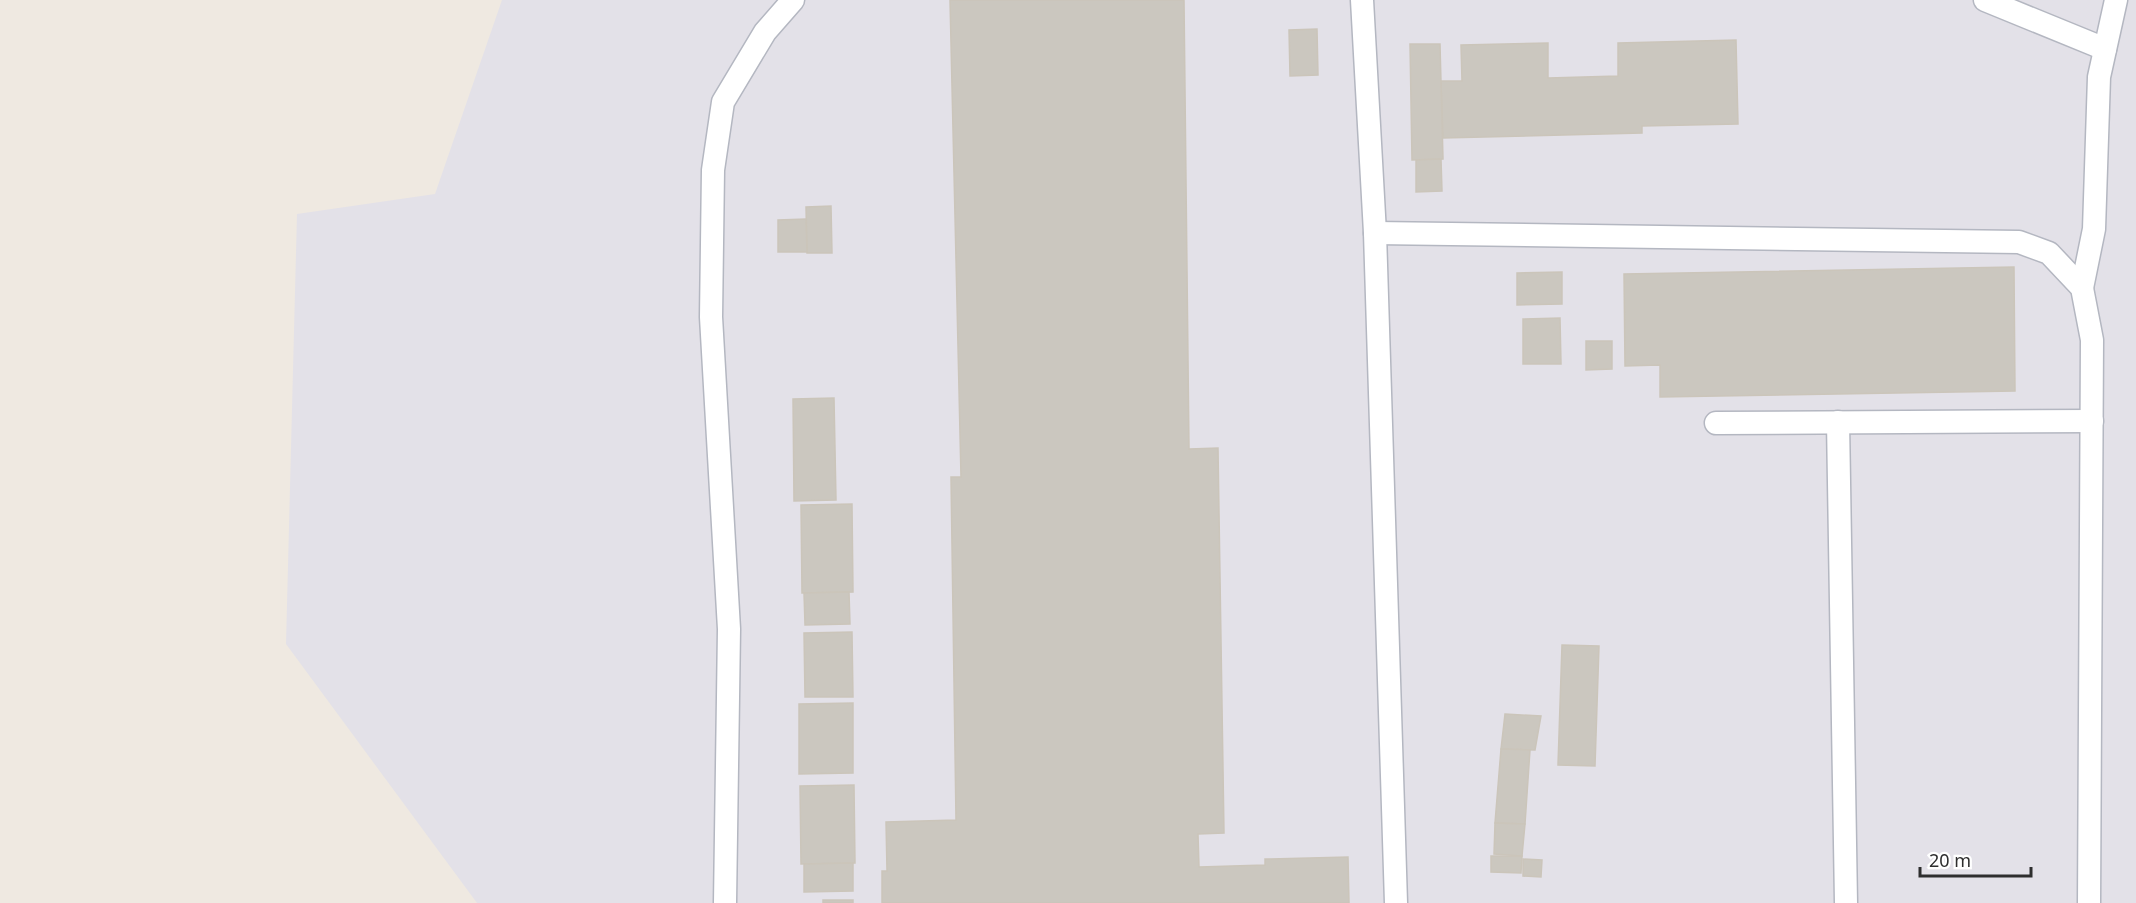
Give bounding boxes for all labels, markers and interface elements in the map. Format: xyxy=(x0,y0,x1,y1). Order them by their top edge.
scale bar xyxy=(1920,840,2031,878)
text: 20 m xyxy=(1929,848,1971,872)

